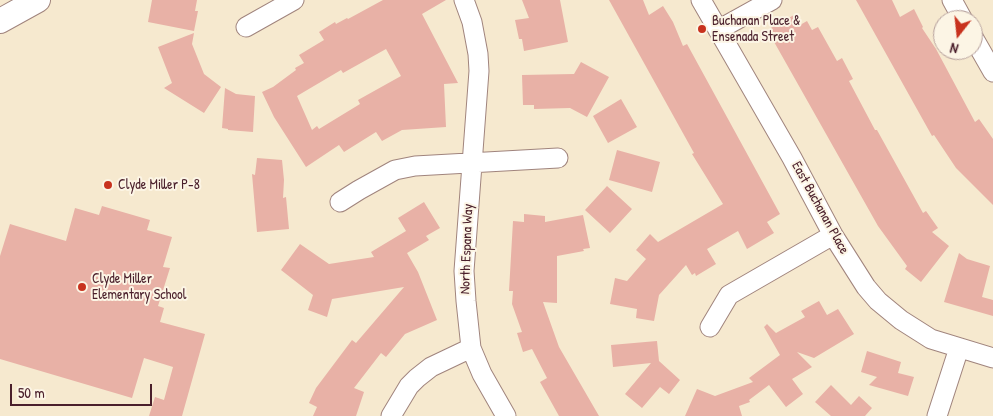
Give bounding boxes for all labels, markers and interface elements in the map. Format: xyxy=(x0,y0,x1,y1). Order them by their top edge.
north arrow xyxy=(933,10,983,60)
place label: Buchanan Place & Ensenada Street xyxy=(712,13,800,46)
marker: Buchanan Place & Ensenada Street xyxy=(696,23,708,35)
text: N xyxy=(948,39,960,59)
street label: East Buchanan Place xyxy=(788,159,852,257)
place label: Clyde Miller P-8 xyxy=(118,177,200,193)
marker: Clyde Miller P-8 xyxy=(102,179,114,191)
street label: North Espana Way xyxy=(457,203,477,295)
place label: Clyde Miller Elementary School xyxy=(92,271,186,304)
marker: Clyde Miller Elementary School xyxy=(76,281,88,293)
scale bar xyxy=(12,374,155,406)
text: 50 m xyxy=(18,382,45,403)

